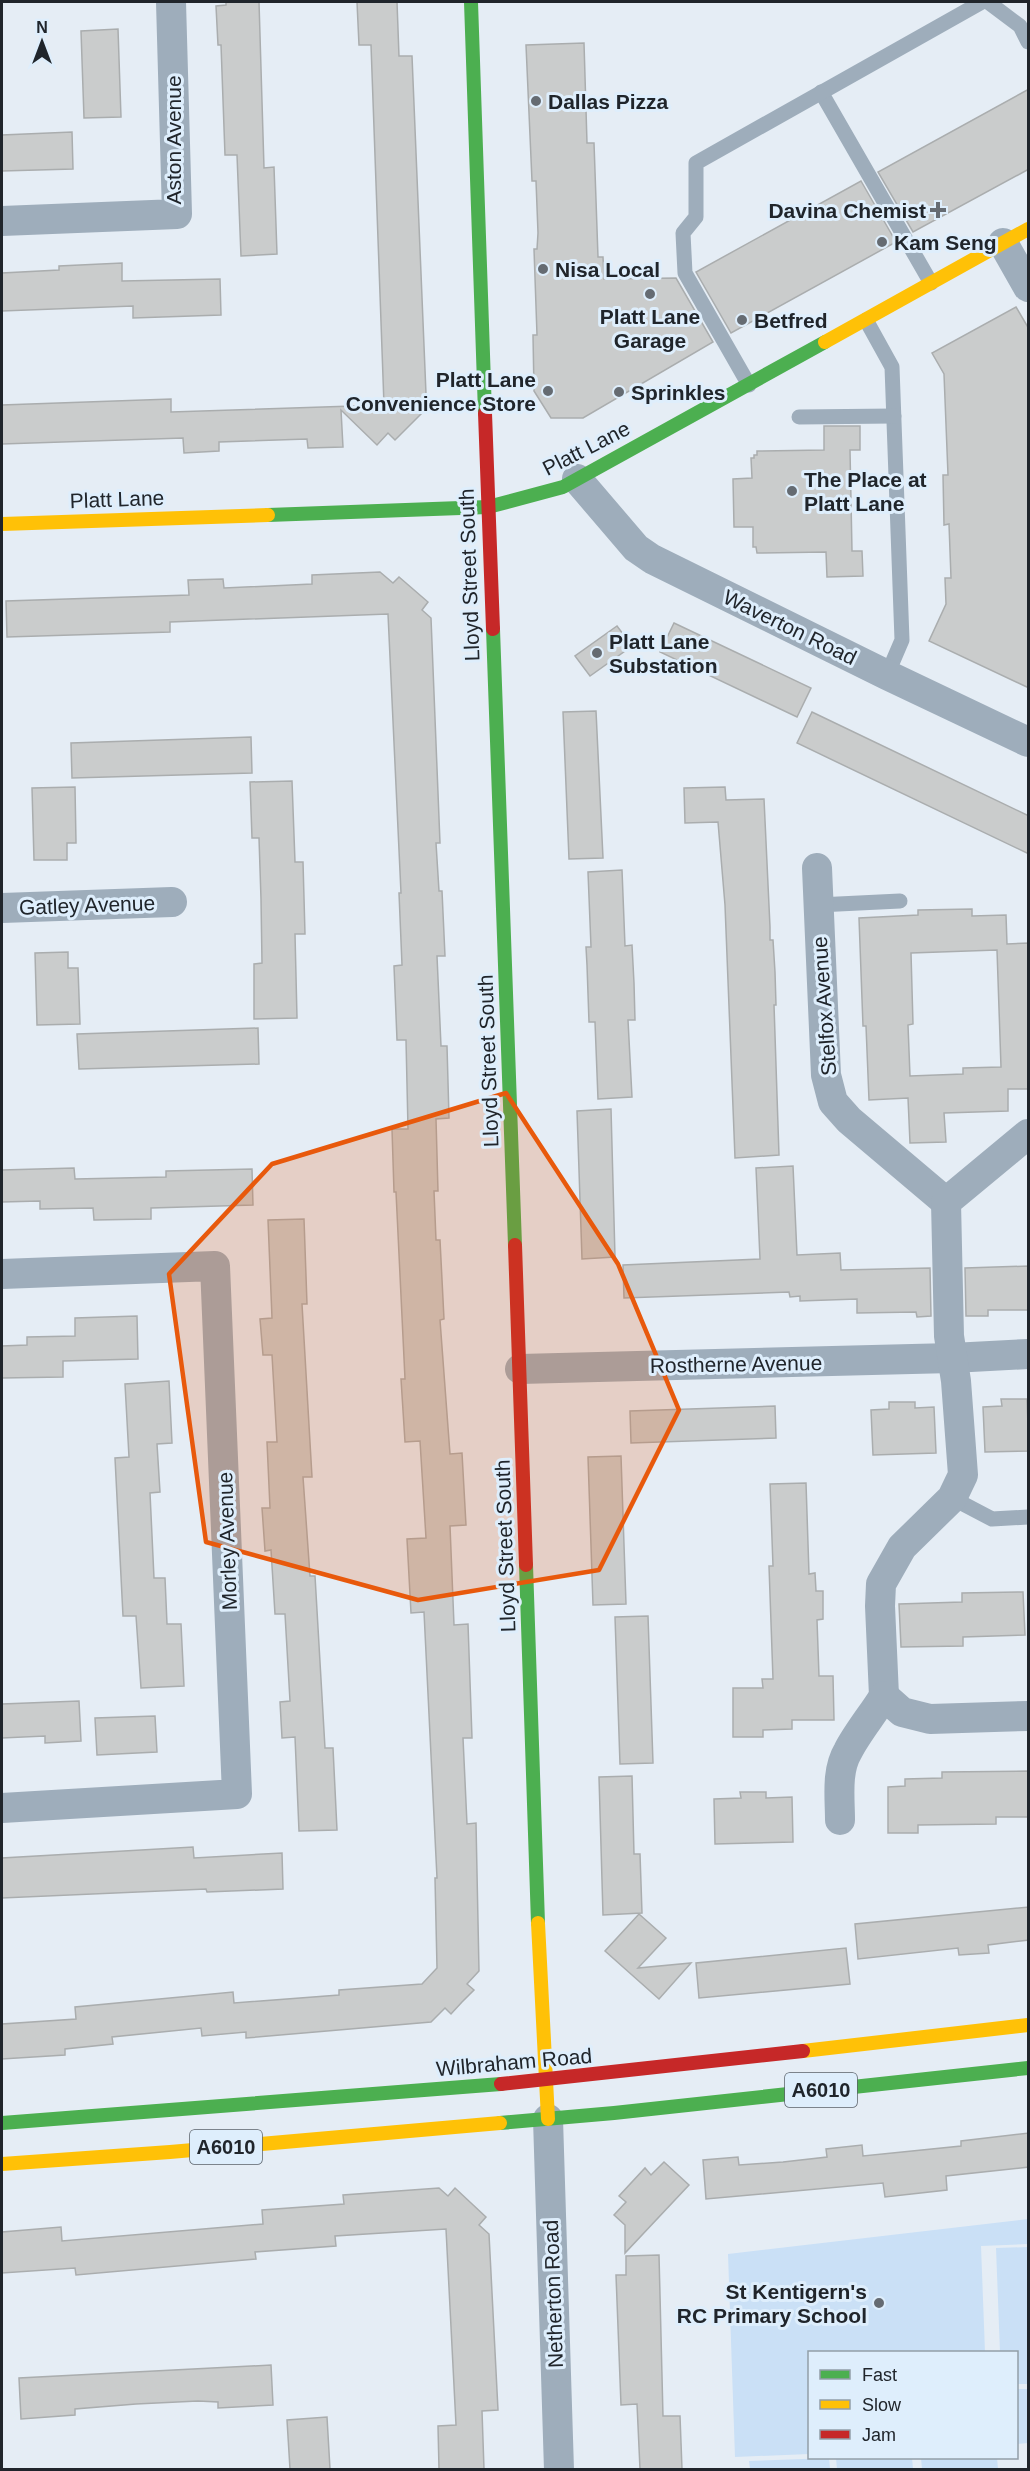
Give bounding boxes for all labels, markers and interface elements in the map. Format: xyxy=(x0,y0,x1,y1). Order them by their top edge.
north arrow xyxy=(12,12,72,72)
text: N xyxy=(36,19,48,36)
street label: Aston Avenue xyxy=(162,75,185,205)
place label: Dallas Pizza xyxy=(548,90,669,113)
marker: Dallas Pizza xyxy=(529,94,543,108)
place label: Davina Chemist xyxy=(768,199,926,222)
marker: Davina Chemist xyxy=(931,203,945,217)
place label: Kam Seng xyxy=(894,231,997,254)
marker: Kam Seng xyxy=(875,235,889,249)
place label: Nisa Local xyxy=(555,258,660,281)
marker: Nisa Local xyxy=(536,262,550,276)
marker: Platt Lane Garage xyxy=(643,287,657,301)
place label: Platt Lane Garage xyxy=(600,305,700,352)
place label: Betfred xyxy=(754,309,828,332)
marker: Betfred xyxy=(735,313,749,327)
place label: Platt Lane Convenience Store xyxy=(346,368,536,415)
place label: Sprinkles xyxy=(631,381,726,404)
marker: Platt Lane Convenience Store xyxy=(541,384,555,398)
marker: Sprinkles xyxy=(612,385,626,399)
street label: Platt Lane xyxy=(539,416,633,480)
place label: The Place at Platt Lane xyxy=(804,468,927,515)
marker: The Place at Platt Lane xyxy=(785,484,799,498)
street label: Platt Lane xyxy=(69,486,165,512)
street label: Lloyd Street South xyxy=(454,488,484,662)
street label: Waverton Road xyxy=(720,585,860,669)
place label: Platt Lane Substation xyxy=(609,630,718,677)
marker: Platt Lane Substation xyxy=(590,646,604,660)
street label: Gatley Avenue xyxy=(19,891,155,919)
street label: Stelfox Avenue xyxy=(808,936,840,1076)
street label: Lloyd Street South xyxy=(473,974,503,1148)
street label: Rostherne Avenue xyxy=(650,1351,822,1377)
street label: Lloyd Street South xyxy=(490,1459,520,1633)
street label: Morley Avenue xyxy=(213,1471,241,1611)
street label: Wilbraham Road xyxy=(435,2044,593,2080)
road number: A6010 xyxy=(785,2073,857,2107)
road number: A6010 xyxy=(190,2130,262,2164)
street label: Netherton Road xyxy=(539,2220,567,2368)
place label: St Kentigern's RC Primary School xyxy=(677,2280,867,2327)
marker: St Kentigern's RC Primary School xyxy=(872,2296,886,2310)
legend xyxy=(808,2351,1018,2459)
text: Fast xyxy=(862,2365,897,2385)
text: Slow xyxy=(862,2395,902,2415)
text: Jam xyxy=(862,2425,896,2445)

